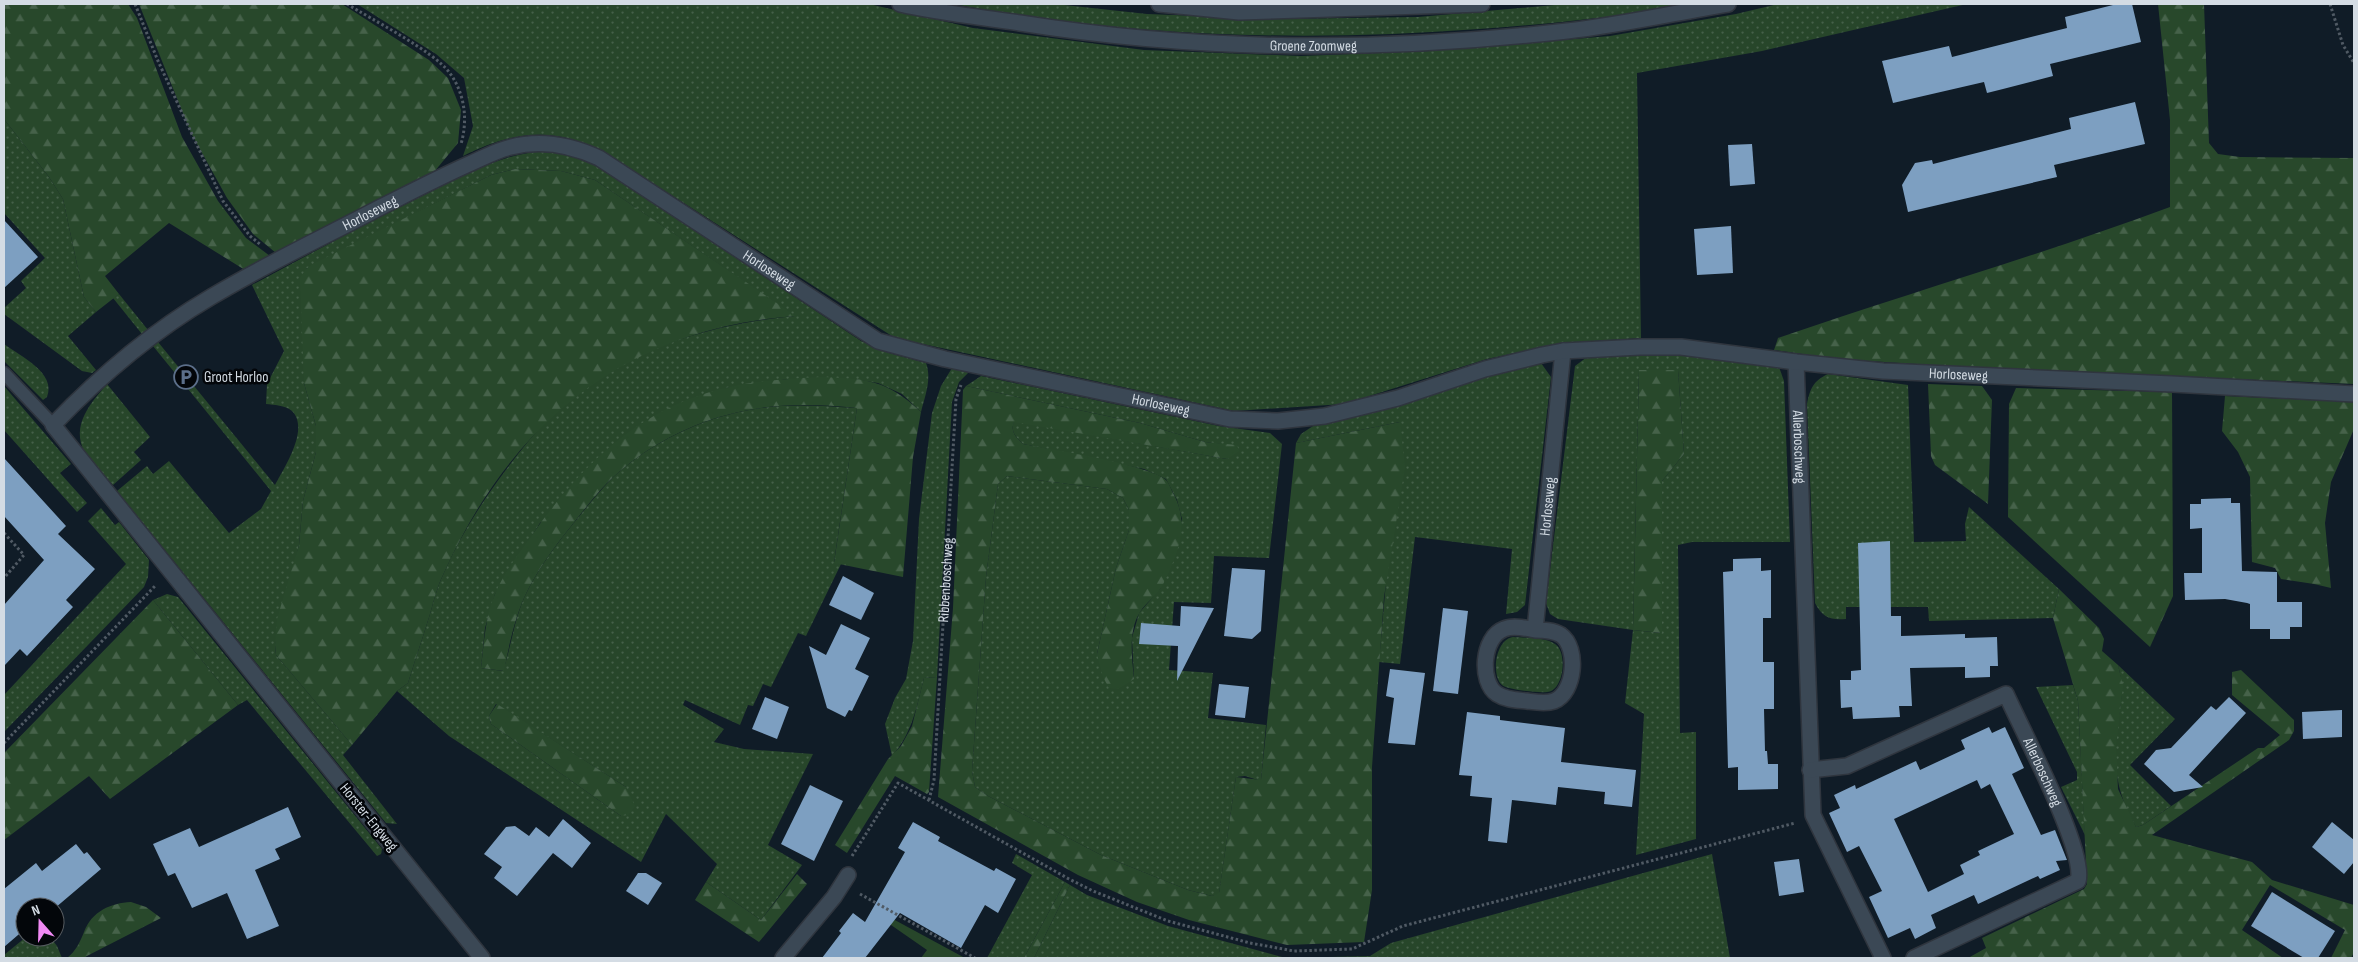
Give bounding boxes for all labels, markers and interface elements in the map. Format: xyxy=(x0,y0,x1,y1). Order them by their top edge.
street label: Groene Zoomweg xyxy=(1270,36,1357,56)
street label: Horloseweg xyxy=(340,191,401,235)
street label: Horloseweg xyxy=(739,246,799,294)
parking icon: Groot Horloo xyxy=(173,364,199,390)
street label: Horloseweg xyxy=(1929,364,1988,386)
place label: Groot Horloo xyxy=(204,368,268,387)
street label: Horloseweg xyxy=(1130,390,1192,420)
street label: Allerboschweg xyxy=(1788,409,1810,484)
street label: Horloseweg xyxy=(1536,476,1560,537)
street label: Ribbenboschweg xyxy=(934,537,958,623)
street label: Allerboschweg xyxy=(2018,734,2066,809)
street label: Horster-Engweg xyxy=(335,779,402,855)
north arrow xyxy=(15,897,65,947)
text: N xyxy=(29,901,42,920)

